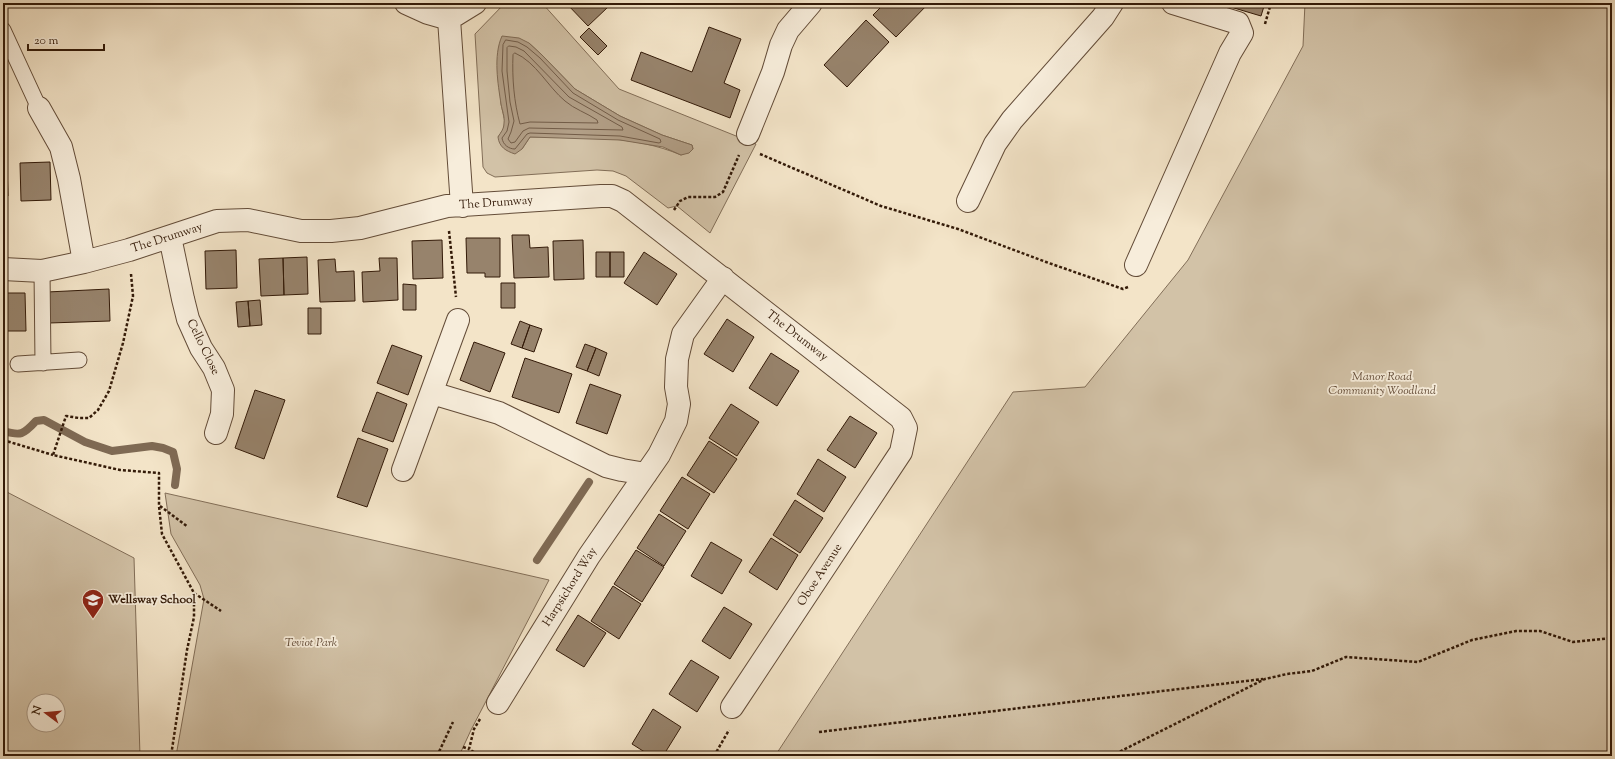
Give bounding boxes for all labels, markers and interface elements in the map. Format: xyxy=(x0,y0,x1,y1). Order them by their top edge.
scale bar xyxy=(28,26,104,52)
text: 20 m xyxy=(34,32,59,50)
street label: The Drumway xyxy=(458,191,534,215)
street label: The Drumway xyxy=(129,218,205,258)
street label: The Drumway xyxy=(762,306,832,366)
street label: Cello Close xyxy=(182,316,224,378)
park label: Manor Road Community Woodland xyxy=(1328,368,1436,400)
street label: Oboe Avenue xyxy=(793,540,847,610)
street label: Harpsichord Way xyxy=(538,544,602,630)
school or university icon: Wellsway School xyxy=(80,587,106,620)
place label: Wellsway School xyxy=(107,591,196,609)
park label: Teviot Park xyxy=(285,634,338,652)
north arrow xyxy=(26,693,66,733)
text: N xyxy=(28,704,46,718)

